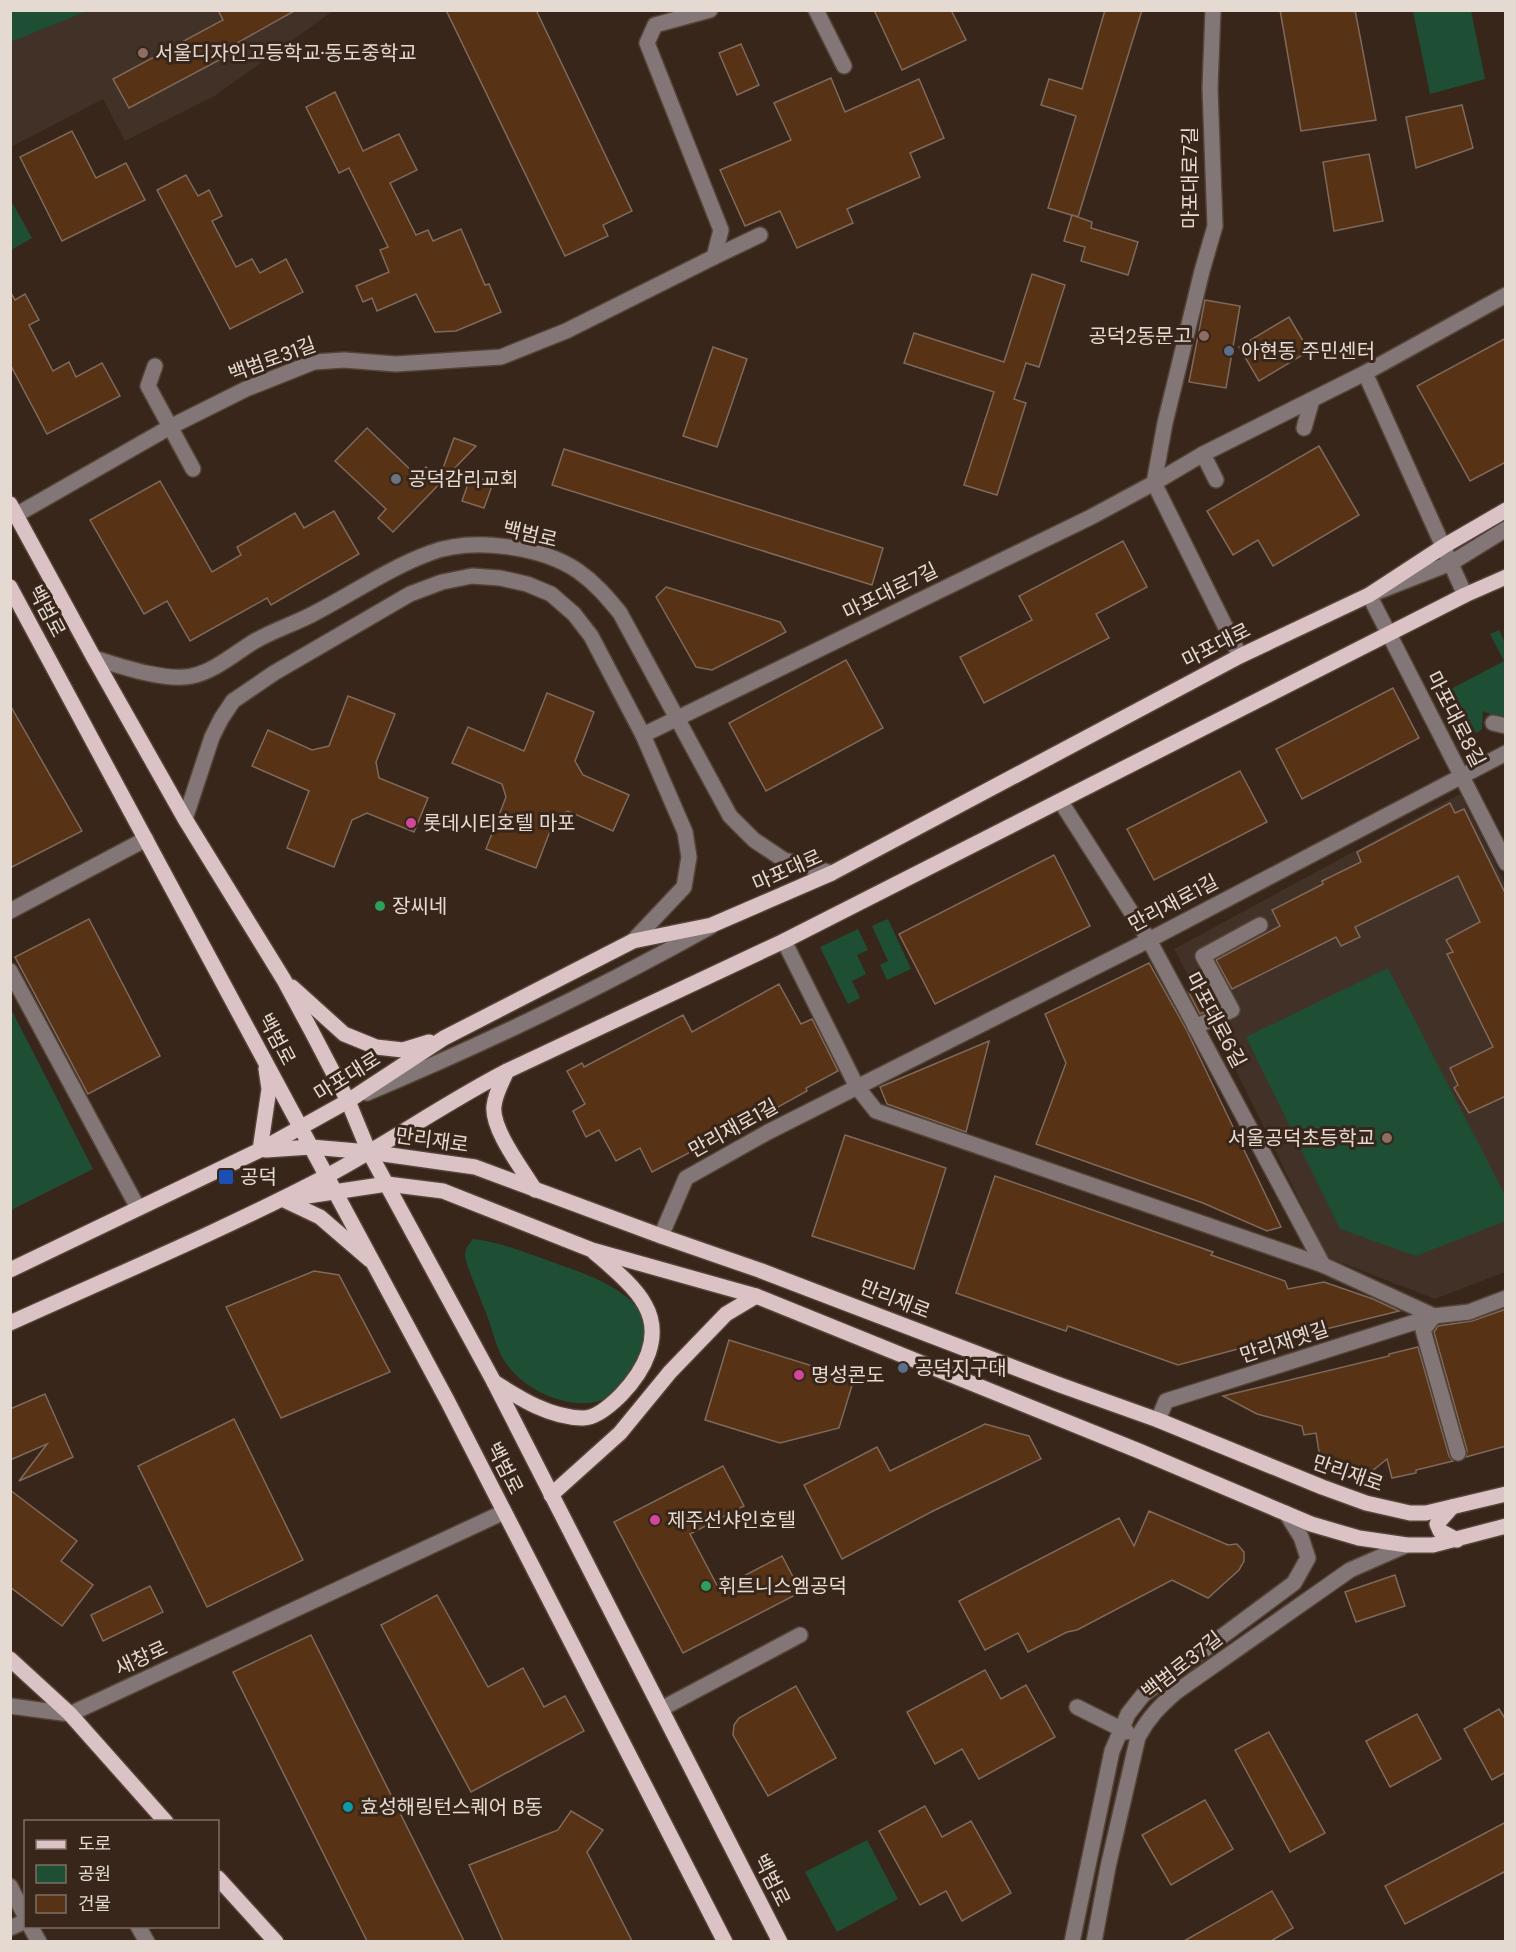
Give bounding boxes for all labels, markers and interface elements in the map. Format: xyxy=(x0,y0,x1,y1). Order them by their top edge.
place label: 서울디자인고등학교·동도중학교 xyxy=(155,40,417,66)
marker: 서울디자인고등학교·동도중학교 xyxy=(136,46,150,60)
street label: 마포대로7길 xyxy=(1177,127,1203,229)
place label: 공덕2동문고 xyxy=(1088,323,1192,349)
marker: 공덕2동문고 xyxy=(1197,329,1211,343)
street label: 백범로31길 xyxy=(225,331,319,387)
place label: 아현동 주민센터 xyxy=(1241,338,1375,364)
marker: 아현동 주민센터 xyxy=(1222,344,1236,358)
place label: 공덕감리교회 xyxy=(408,466,518,492)
marker: 공덕감리교회 xyxy=(389,472,403,486)
street label: 백범로 xyxy=(500,515,560,553)
street label: 마포대로7길 xyxy=(838,557,942,625)
street label: 백범로 xyxy=(23,581,71,641)
street label: 마포대로 xyxy=(1177,617,1255,673)
street label: 마포대로8길 xyxy=(1421,667,1491,771)
place label: 롯데시티호텔 마포 xyxy=(423,810,576,836)
marker: 롯데시티호텔 마포 xyxy=(404,816,418,830)
street label: 마포대로 xyxy=(748,843,826,897)
street label: 만리재로1길 xyxy=(1124,868,1222,938)
place label: 장씨네 xyxy=(392,893,447,919)
marker: 장씨네 xyxy=(373,899,387,913)
street label: 마포대로6길 xyxy=(1180,968,1252,1072)
street label: 백범로 xyxy=(253,1009,301,1069)
street label: 마포대로 xyxy=(309,1045,385,1107)
street label: 만리재로1길 xyxy=(684,1093,782,1163)
street label: 만리재로 xyxy=(394,1122,470,1158)
place label: 서울공덕초등학교 xyxy=(1228,1125,1375,1151)
marker: 서울공덕초등학교 xyxy=(1380,1131,1394,1145)
place label: 공덕 xyxy=(240,1164,277,1190)
marker: 공덕 xyxy=(217,1168,235,1186)
street label: 만리재로 xyxy=(856,1274,934,1324)
street label: 만리재옛길 xyxy=(1236,1315,1332,1369)
place label: 공덕지구대 xyxy=(915,1355,1007,1381)
marker: 공덕지구대 xyxy=(896,1361,910,1375)
place label: 명성콘도 xyxy=(811,1362,885,1388)
marker: 명성콘도 xyxy=(792,1368,806,1382)
street label: 백범로 xyxy=(481,1438,529,1498)
street label: 만리재로 xyxy=(1309,1449,1387,1497)
place label: 제주선샤인호텔 xyxy=(667,1507,796,1533)
marker: 제주선샤인호텔 xyxy=(648,1513,662,1527)
place label: 휘트니스엠공덕 xyxy=(718,1573,847,1599)
marker: 휘트니스엠공덕 xyxy=(699,1579,713,1593)
street label: 백범로37길 xyxy=(1136,1625,1228,1705)
street label: 새창로 xyxy=(110,1635,172,1681)
place label: 효성해링턴스퀘어 B동 xyxy=(360,1794,543,1820)
marker: 효성해링턴스퀘어 B동 xyxy=(341,1800,355,1814)
legend xyxy=(24,1820,219,1928)
text: 도로 xyxy=(78,1832,111,1856)
street label: 백범로 xyxy=(748,1850,796,1910)
text: 공원 xyxy=(78,1862,111,1886)
text: 건물 xyxy=(78,1892,111,1916)

